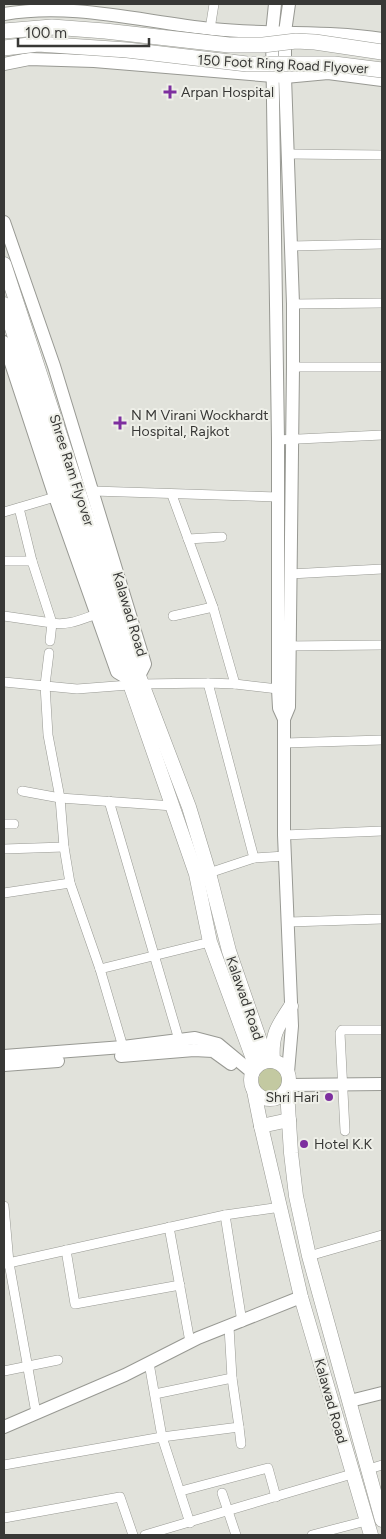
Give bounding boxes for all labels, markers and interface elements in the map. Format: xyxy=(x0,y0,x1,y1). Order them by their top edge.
scale bar xyxy=(18,15,149,47)
text: 100 m xyxy=(25,24,67,42)
street label: 150 Foot Ring Road Flyover xyxy=(197,52,369,77)
place label: Arpan Hospital xyxy=(181,84,274,101)
marker: Arpan Hospital xyxy=(163,85,177,99)
place label: N M Virani Wockhardt Hospital, Rajkot xyxy=(131,407,268,440)
street label: Shree Ram Flyover xyxy=(45,412,98,528)
marker: N M Virani Wockhardt Hospital, Rajkot xyxy=(113,416,127,430)
street label: Kalawad Road xyxy=(109,570,150,658)
street label: Kalawad Road xyxy=(222,954,267,1042)
place label: Shri Hari xyxy=(266,1089,319,1106)
marker: Shri Hari xyxy=(323,1091,335,1103)
place label: Hotel K.K xyxy=(314,1136,373,1153)
marker: Hotel K.K xyxy=(298,1138,310,1150)
street label: Kalawad Road xyxy=(310,1357,351,1446)

